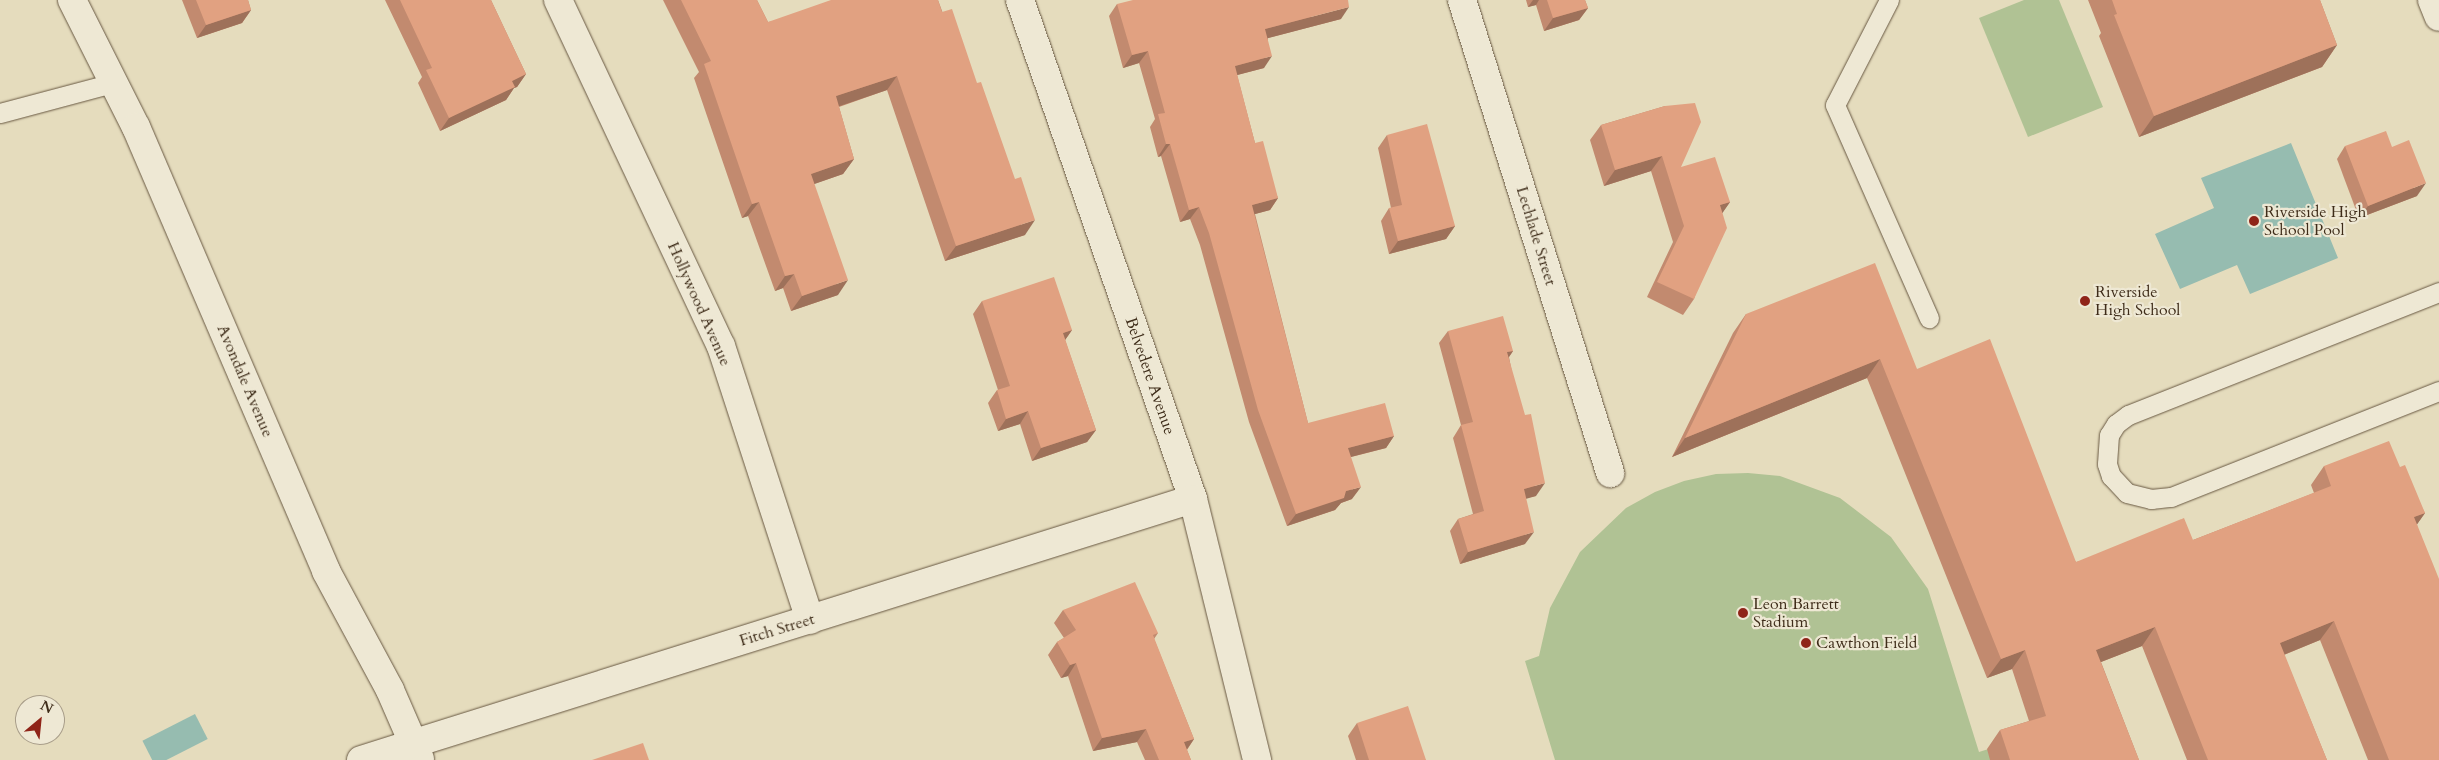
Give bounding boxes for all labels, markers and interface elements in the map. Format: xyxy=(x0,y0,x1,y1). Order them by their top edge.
street label: Lechlade Street xyxy=(1512,184,1560,288)
place label: Riverside High School Pool xyxy=(2264,202,2366,240)
marker: Riverside High School Pool xyxy=(2248,215,2260,227)
street label: Hollywood Avenue xyxy=(663,239,735,369)
place label: Riverside High School xyxy=(2095,282,2180,320)
marker: Riverside High School xyxy=(2079,295,2091,307)
street label: Belvedere Avenue xyxy=(1121,315,1179,437)
street label: Avondale Avenue xyxy=(213,322,277,440)
place label: Leon Barrett Stadium xyxy=(1753,594,1839,632)
marker: Leon Barrett Stadium xyxy=(1737,607,1749,619)
street label: Fitch Street xyxy=(737,609,817,651)
place label: Cawthon Field xyxy=(1816,633,1917,653)
marker: Cawthon Field xyxy=(1800,637,1812,649)
north arrow xyxy=(15,695,65,745)
text: N xyxy=(37,696,57,718)

